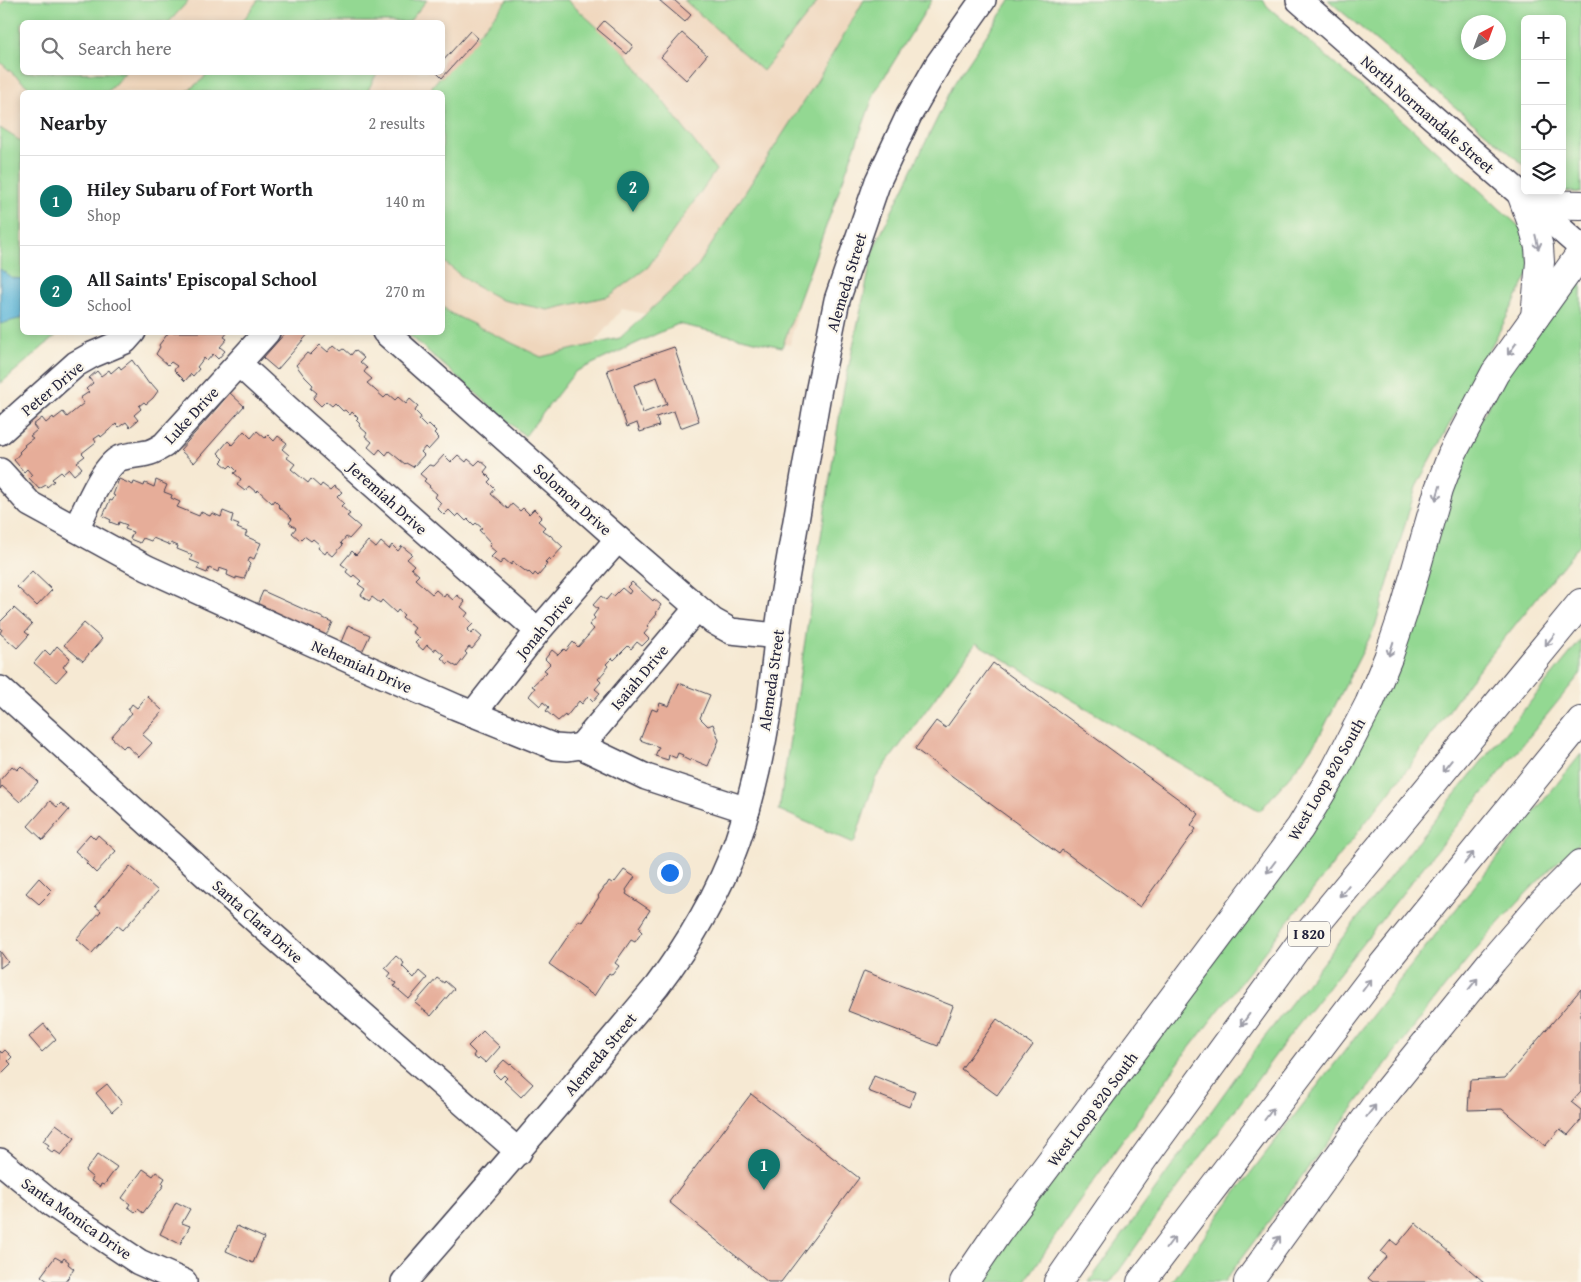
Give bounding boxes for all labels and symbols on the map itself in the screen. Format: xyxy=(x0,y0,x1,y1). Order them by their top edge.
north arrow xyxy=(1461,15,1506,60)
street label: North Normandale Street xyxy=(1356,49,1500,179)
pin: 2 xyxy=(617,171,649,212)
street label: Alemeda Street xyxy=(820,229,873,334)
one-way arrow xyxy=(1533,233,1542,249)
one-way arrow xyxy=(1507,342,1517,356)
street label: Peter Drive xyxy=(15,355,89,421)
street label: Luke Drive xyxy=(158,381,224,449)
street label: Jeremiah Drive xyxy=(341,454,433,540)
street label: Solomon Drive xyxy=(528,457,618,541)
one-way arrow xyxy=(1432,485,1442,501)
street label: Jonah Drive xyxy=(508,588,578,665)
street label: Alemeda Street xyxy=(752,627,790,732)
street label: Nehemiah Drive xyxy=(308,633,416,699)
one-way arrow xyxy=(1545,633,1556,646)
street label: Isaiah Drive xyxy=(604,639,674,715)
one-way arrow xyxy=(1386,641,1395,656)
street label: West Loop 820 South xyxy=(1281,713,1371,845)
one-way arrow xyxy=(1441,759,1452,772)
one-way arrow xyxy=(1464,852,1475,865)
your location xyxy=(657,860,683,886)
one-way arrow xyxy=(1266,860,1277,873)
street label: Santa Clara Drive xyxy=(207,874,309,968)
one-way arrow xyxy=(1338,885,1349,898)
road number: I 820 xyxy=(1288,922,1330,946)
one-way arrow xyxy=(1468,978,1479,991)
one-way arrow xyxy=(1362,979,1373,992)
street label: Alemeda Street xyxy=(558,1007,642,1101)
one-way arrow xyxy=(1240,1013,1250,1027)
street label: West Loop 820 South xyxy=(1041,1047,1143,1171)
one-way arrow xyxy=(1366,1105,1377,1118)
one-way arrow xyxy=(1264,1107,1274,1121)
pin: 1 xyxy=(748,1149,780,1190)
street label: Santa Monica Drive xyxy=(17,1171,137,1265)
one-way arrow xyxy=(1271,1236,1281,1250)
one-way arrow xyxy=(1165,1237,1176,1250)

